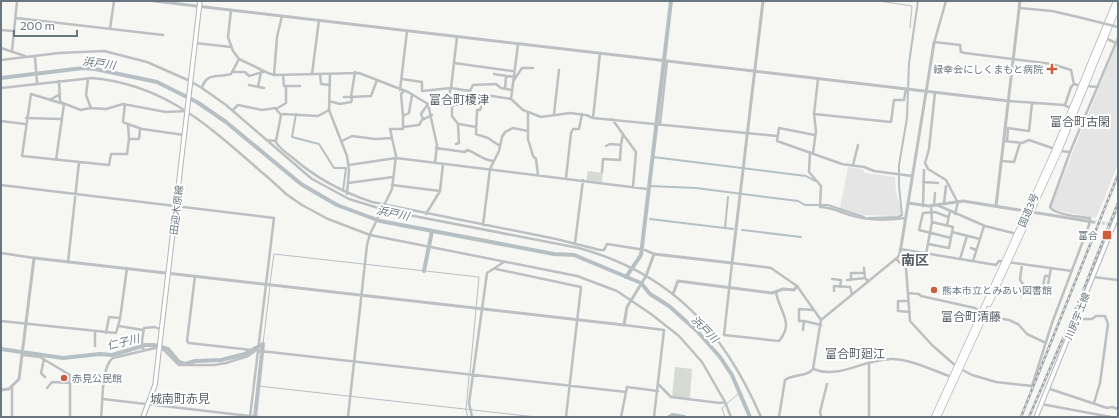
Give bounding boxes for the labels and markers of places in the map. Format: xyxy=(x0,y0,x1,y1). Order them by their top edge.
place label: 緑幸会にしくまもと病院 xyxy=(933,63,1043,75)
marker: 緑幸会にしくまもと病院 xyxy=(1046,63,1058,75)
place label: 富合 xyxy=(1078,229,1098,241)
marker: 富合 xyxy=(1101,229,1113,241)
place label: 熊本市立とみあい図書館 xyxy=(942,284,1052,296)
marker: 熊本市立とみあい図書館 xyxy=(929,285,939,295)
place label: 赤見公民館 xyxy=(72,372,122,384)
marker: 赤見公民館 xyxy=(59,373,69,383)

